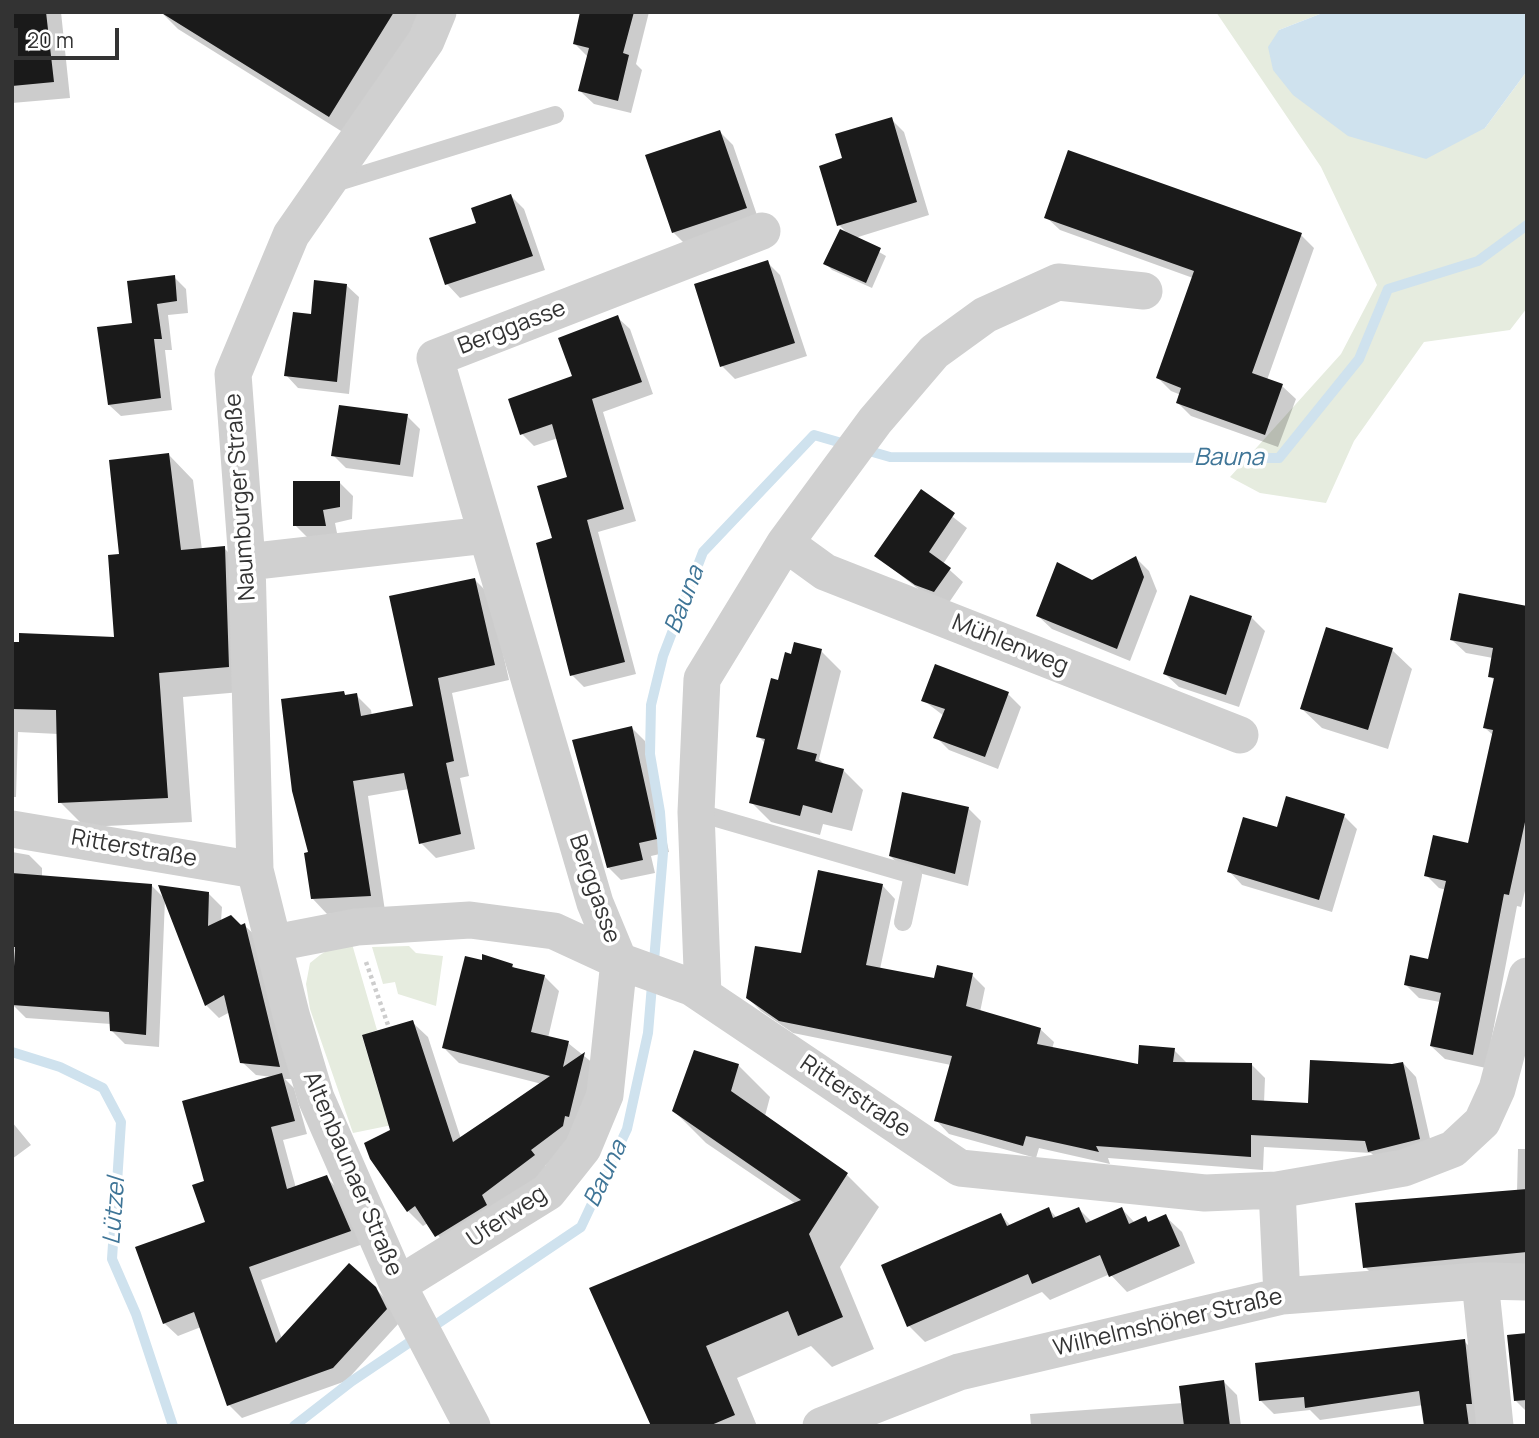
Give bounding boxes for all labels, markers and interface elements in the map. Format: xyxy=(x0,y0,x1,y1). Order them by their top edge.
scale bar xyxy=(18,14,122,58)
text: 20 m xyxy=(27,26,74,54)
street label: Berggasse xyxy=(454,295,570,361)
street label: Naumburger Straße xyxy=(220,392,262,602)
water label: Bauna xyxy=(1194,444,1264,472)
water label: Bauna xyxy=(659,562,711,638)
street label: Mühlenweg xyxy=(948,609,1072,681)
street label: Ritterstraße xyxy=(69,824,199,874)
street label: Berggasse xyxy=(563,831,625,947)
street label: Ritterstraße xyxy=(795,1050,915,1144)
street label: Altenbaunaer Straße xyxy=(296,1068,408,1280)
water label: Bauna xyxy=(578,1136,634,1212)
water label: Lützel xyxy=(98,1176,132,1246)
street label: Uferweg xyxy=(462,1180,552,1254)
street label: Wilhelmshöher Straße xyxy=(1051,1283,1285,1363)

